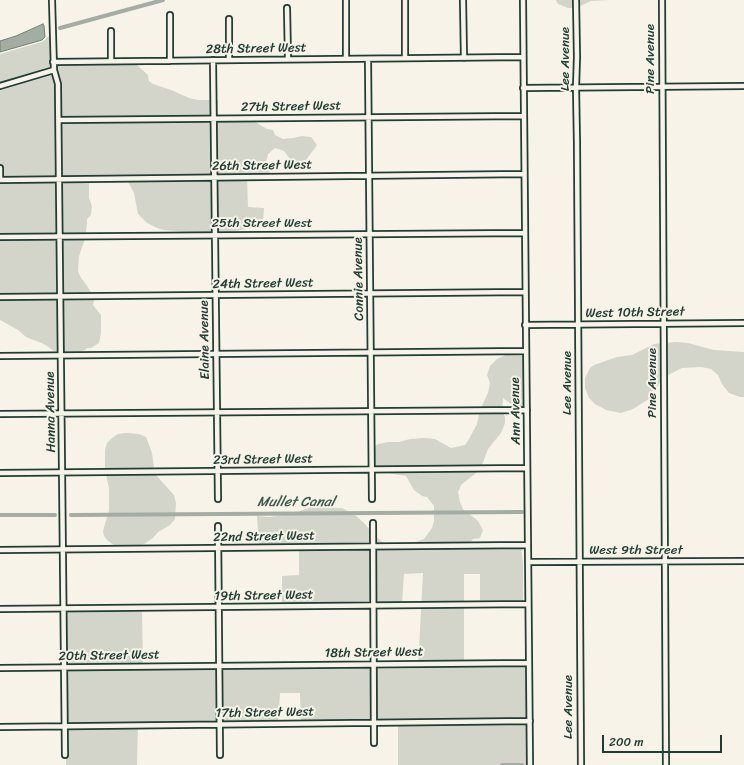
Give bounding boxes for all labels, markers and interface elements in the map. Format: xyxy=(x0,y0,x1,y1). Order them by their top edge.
street label: Pine Avenue xyxy=(643,24,659,94)
street label: Lee Avenue xyxy=(558,27,574,91)
street label: 28th Street West xyxy=(206,40,306,58)
street label: 27th Street West xyxy=(241,98,341,116)
street label: 26th Street West xyxy=(212,157,312,175)
street label: 25th Street West xyxy=(212,216,312,232)
street label: Connie Avenue xyxy=(350,237,368,321)
street label: 24th Street West xyxy=(212,275,314,293)
street label: Elaine Avenue xyxy=(197,300,213,380)
street label: West 10th Street xyxy=(585,304,685,322)
street label: Pine Avenue xyxy=(645,348,661,418)
street label: Lee Avenue xyxy=(560,351,576,415)
street label: Hanna Avenue xyxy=(42,371,60,453)
street label: Ann Avenue xyxy=(508,377,524,445)
street label: 23rd Street West xyxy=(213,451,313,469)
water label: Mullet Canal xyxy=(257,494,335,510)
street label: 22nd Street West xyxy=(213,528,315,546)
street label: West 9th Street xyxy=(589,543,683,559)
street label: 19th Street West xyxy=(214,587,314,605)
street label: 18th Street West xyxy=(324,644,424,662)
street label: 20th Street West xyxy=(58,647,160,665)
street label: Lee Avenue xyxy=(561,675,577,739)
street label: 17th Street West xyxy=(216,704,314,722)
scale bar xyxy=(604,727,724,753)
text: 200 m xyxy=(609,731,643,753)

